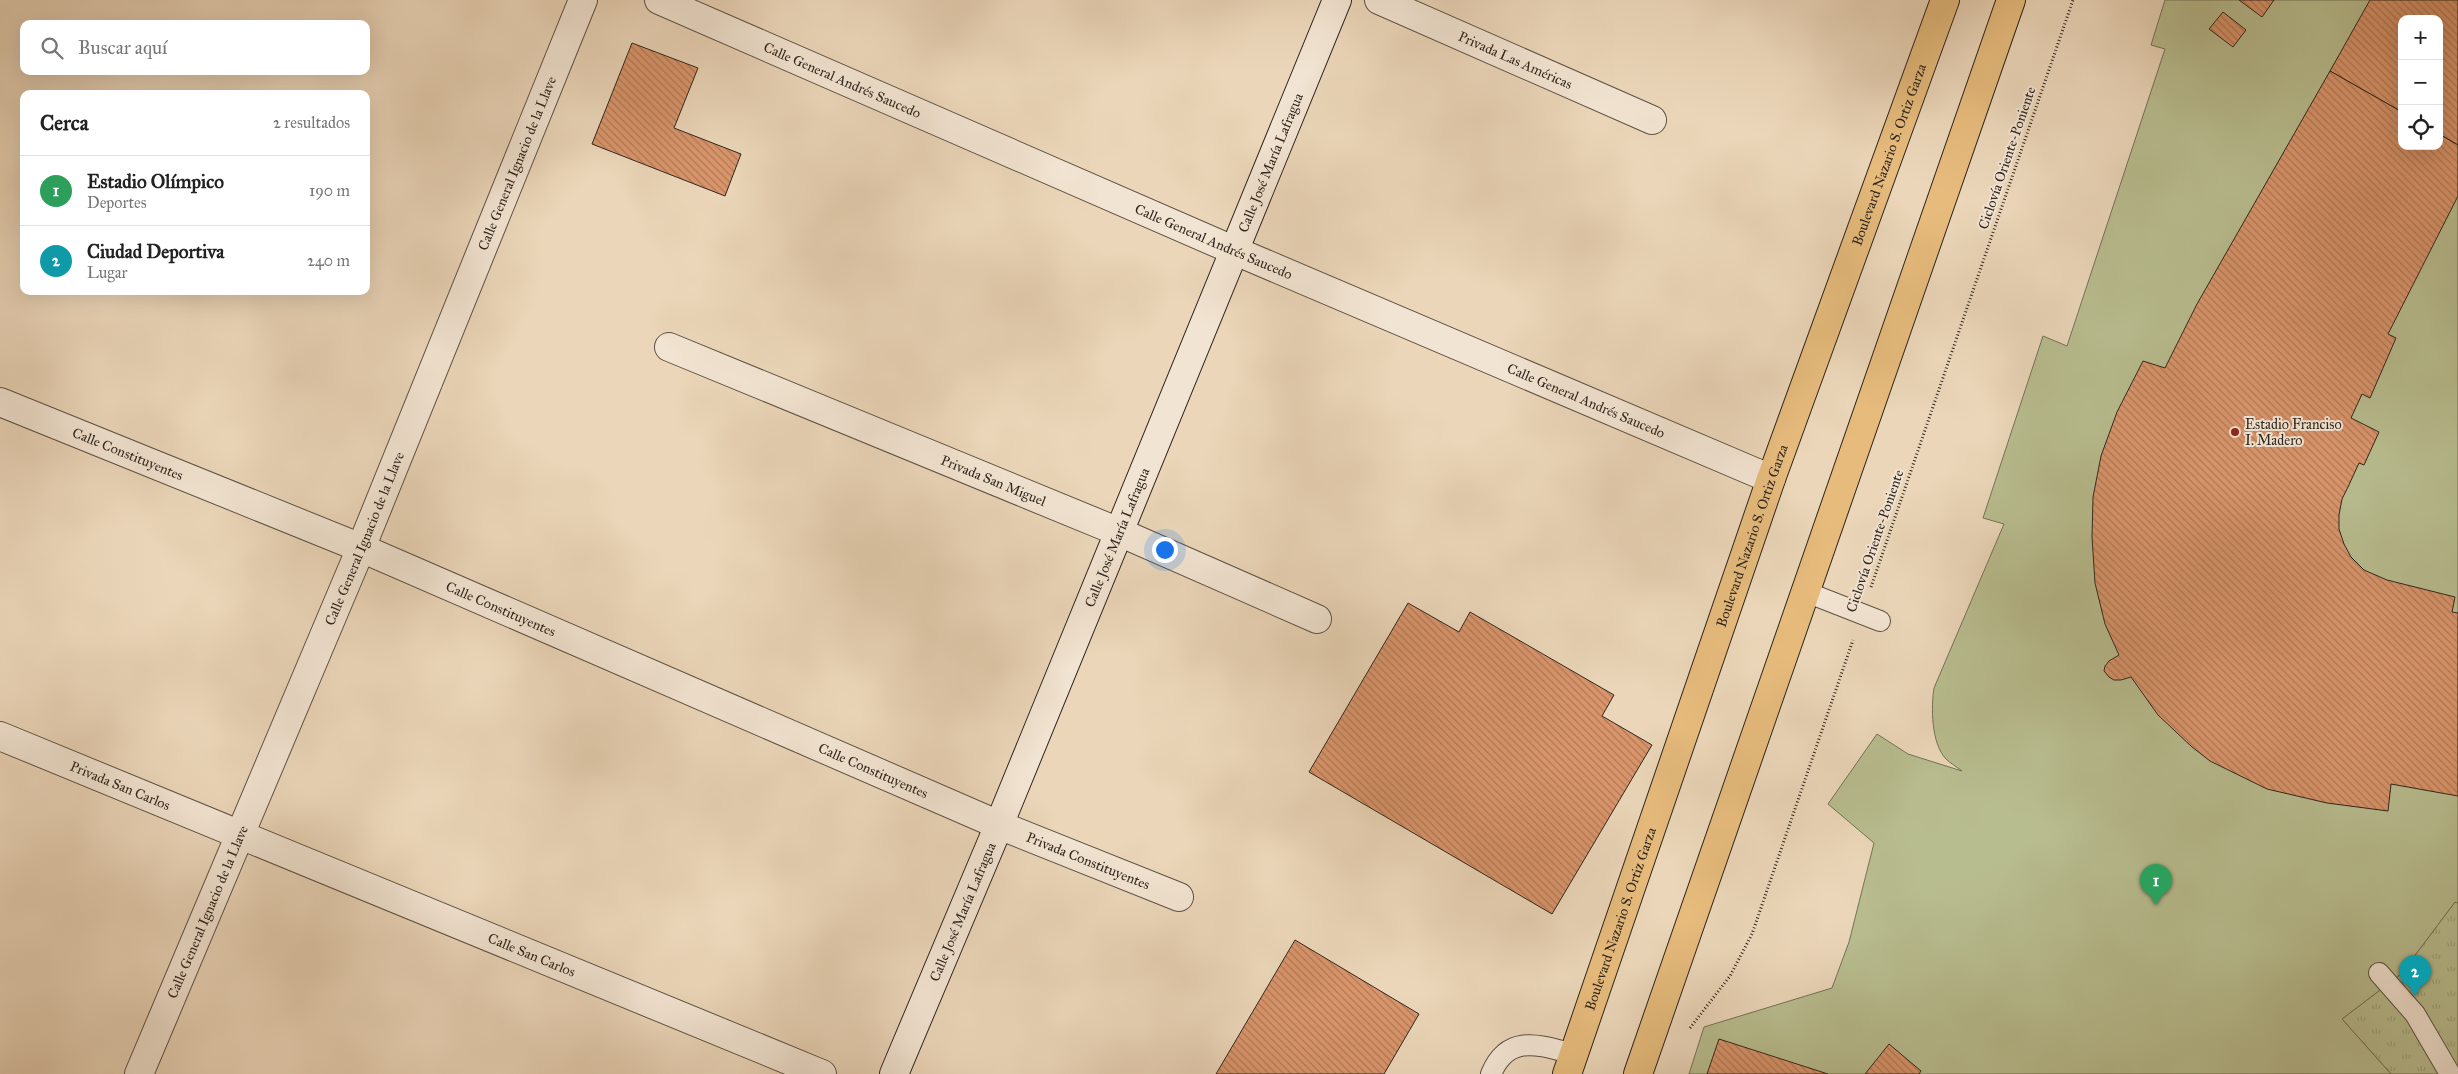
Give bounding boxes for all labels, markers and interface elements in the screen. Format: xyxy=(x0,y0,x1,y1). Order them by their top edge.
map controls xyxy=(2398,15,2443,150)
button: + xyxy=(2398,15,2443,60)
search box xyxy=(20,20,370,75)
street label: Privada Las Américas xyxy=(1456,27,1575,92)
icon: search xyxy=(38,34,66,62)
text: Buscar aquí xyxy=(78,36,167,59)
street label: Calle General Andrés Saucedo xyxy=(761,38,924,122)
button: − xyxy=(2398,60,2443,105)
street label: Boulevard Nazario S. Ortiz Garza xyxy=(1848,61,1930,248)
street label: Calle General Ignacio de la Llave xyxy=(474,74,560,253)
street label: Ciclovía Oriente-Poniente xyxy=(1975,84,2039,231)
street label: Calle José María Lafragua xyxy=(1234,90,1307,235)
button: locate xyxy=(2398,105,2443,150)
text: Cerca xyxy=(40,110,89,136)
text: 2 resultados xyxy=(273,113,350,132)
text: Estadio Olímpico xyxy=(87,170,224,193)
text: 1 xyxy=(53,181,59,200)
text: 190 m xyxy=(309,181,350,200)
text: Deportes xyxy=(87,193,147,212)
street label: Calle General Andrés Saucedo xyxy=(1132,200,1295,283)
text: Ciudad Deportiva xyxy=(87,240,224,263)
text: 2 xyxy=(52,251,60,270)
text: 240 m xyxy=(307,251,350,270)
text: Lugar xyxy=(87,263,128,282)
street label: Calle General Andrés Saucedo xyxy=(1505,359,1668,441)
place label: Estadio Franciso I. Madero xyxy=(2245,416,2342,449)
street label: Calle Constituyentes xyxy=(70,424,186,484)
marker: Estadio Franciso I. Madero xyxy=(2229,426,2241,438)
street label: Boulevard Nazario S. Ortiz Garza xyxy=(1712,442,1791,629)
street label: Calle General Ignacio de la Llave xyxy=(321,449,408,628)
street label: Privada San Miguel xyxy=(939,451,1049,510)
street label: Calle José María Lafragua xyxy=(1081,465,1153,610)
street label: Ciclovía Oriente-Poniente xyxy=(1843,467,1907,614)
your location xyxy=(1152,537,1178,563)
street label: Calle Constituyentes xyxy=(443,577,559,640)
street label: Calle Constituyentes xyxy=(816,739,931,802)
street label: Privada San Carlos xyxy=(68,757,173,814)
street label: Calle General Ignacio de la Llave xyxy=(163,823,252,1001)
street label: Boulevard Nazario S. Ortiz Garza xyxy=(1581,825,1659,1013)
street label: Privada Constituyentes xyxy=(1024,828,1152,893)
street label: Calle José María Lafragua xyxy=(926,840,999,984)
pin: 1 xyxy=(2140,864,2172,905)
street label: Calle San Carlos xyxy=(486,929,578,980)
pin: 2 xyxy=(2399,955,2431,996)

